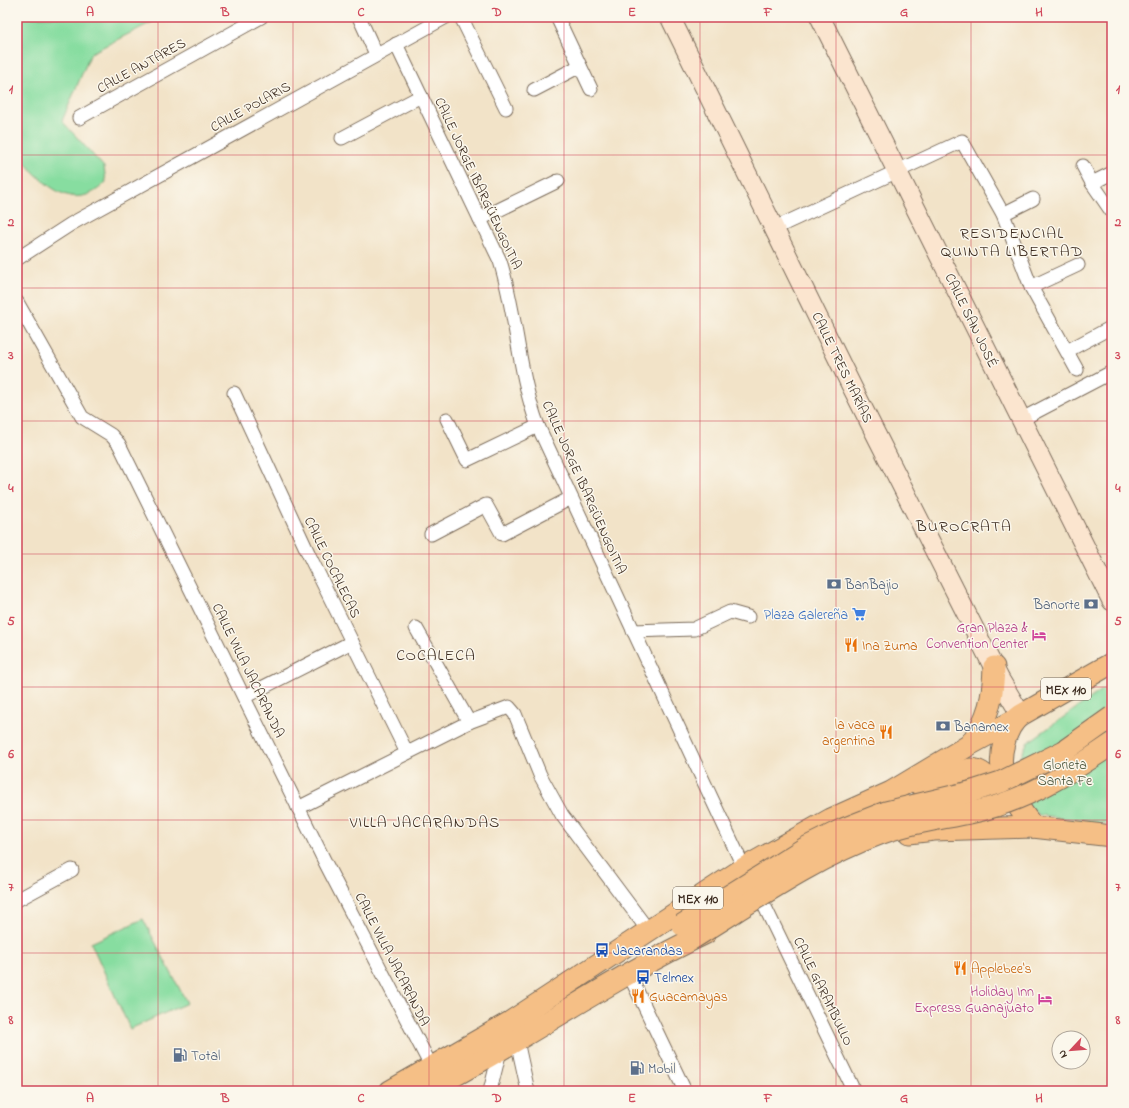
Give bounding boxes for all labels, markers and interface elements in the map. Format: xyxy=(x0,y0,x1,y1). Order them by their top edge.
text: A xyxy=(86,3,94,22)
text: B xyxy=(220,3,230,22)
text: C xyxy=(357,3,365,22)
text: D xyxy=(491,3,502,22)
text: E xyxy=(628,3,636,22)
text: F xyxy=(763,3,773,22)
text: G xyxy=(900,3,908,22)
text: H xyxy=(1035,3,1043,22)
street label: CALLE ANTARES xyxy=(94,33,190,99)
street label: CALLE POLARIS xyxy=(207,77,295,138)
text: 1 xyxy=(9,80,14,99)
text: 1 xyxy=(1116,80,1121,99)
street label: CALLE JORGE IBARGÜENGOITIA xyxy=(428,94,527,273)
text: 2 xyxy=(7,213,15,232)
text: 2 xyxy=(1114,213,1122,232)
district label: RESIDENCIAL QUINTA LIBERTAD xyxy=(941,222,1083,264)
street label: CALLE SAN JOSÉ xyxy=(939,270,1003,371)
street label: CALLE TRES MARÍAS xyxy=(806,309,878,427)
text: 3 xyxy=(7,346,14,365)
text: 3 xyxy=(1114,346,1121,365)
street label: CALLE JORGE IBARGÜENGOITIA xyxy=(536,397,631,578)
text: 4 xyxy=(7,479,14,498)
text: 4 xyxy=(1114,479,1121,498)
street label: CALLE COCALECAS xyxy=(298,513,365,622)
district label: BUROCRATA xyxy=(915,515,1012,539)
place label: BanBajio xyxy=(844,575,898,596)
bank icon: BanBajio xyxy=(826,576,842,592)
place label: Banorte xyxy=(1033,595,1081,616)
bank icon: Banorte xyxy=(1083,596,1099,612)
street label: CALLE VILLA JACARANDA xyxy=(206,600,289,742)
place label: Plaza Galereña xyxy=(764,605,848,626)
supermarket icon: Plaza Galereña xyxy=(851,606,867,622)
text: 5 xyxy=(7,612,15,631)
text: 5 xyxy=(1114,612,1122,631)
place label: Gran Plaza & Convention Center xyxy=(926,618,1029,655)
hotel icon: Gran Plaza & Convention Center xyxy=(1031,627,1047,643)
place label: Ina Zuma xyxy=(862,636,918,657)
restaurant icon: Ina Zuma xyxy=(843,637,859,653)
district label: COCALECA xyxy=(396,644,476,668)
road number: MEX 110 xyxy=(1041,678,1091,700)
place label: la vaca argentina xyxy=(822,715,875,753)
place label: Banamex xyxy=(953,717,1009,738)
bank icon: Banamex xyxy=(935,718,951,734)
restaurant icon: la vaca argentina xyxy=(878,724,894,740)
text: 6 xyxy=(7,745,14,764)
text: 6 xyxy=(1114,745,1121,764)
park label: Glorieta Santa Fe xyxy=(1038,755,1093,792)
district label: VILLA JACARANDAS xyxy=(349,811,500,835)
text: 7 xyxy=(8,878,14,897)
text: 7 xyxy=(1115,878,1121,897)
road number: MEX 110 xyxy=(673,887,723,909)
street label: CALLE VILLA JACARANDA xyxy=(349,889,435,1030)
street label: CALLE GARAMBULLO xyxy=(787,934,858,1050)
place label: Jacarandas xyxy=(613,941,683,962)
bus stop icon: Jacarandas xyxy=(594,942,610,958)
place label: Applebee's xyxy=(971,959,1032,980)
restaurant icon: Applebee's xyxy=(952,960,968,976)
place label: Telmex xyxy=(654,968,694,989)
bus stop icon: Telmex xyxy=(635,969,651,985)
place label: Holiday Inn Express Guanajuato xyxy=(914,982,1034,1019)
place label: Guacamayas xyxy=(649,987,728,1009)
restaurant icon: Guacamayas xyxy=(630,988,646,1004)
hotel icon: Holiday Inn Express Guanajuato xyxy=(1037,991,1053,1007)
text: 8 xyxy=(8,1011,14,1030)
text: 8 xyxy=(1115,1011,1121,1030)
north arrow xyxy=(1051,1030,1091,1070)
place label: Total xyxy=(191,1046,220,1067)
fuel station icon: Total xyxy=(172,1047,188,1063)
text: N xyxy=(1054,1047,1072,1061)
place label: Mobil xyxy=(648,1059,676,1080)
fuel station icon: Mobil xyxy=(629,1060,645,1076)
text: A xyxy=(86,1089,94,1108)
text: B xyxy=(220,1089,230,1108)
text: C xyxy=(357,1089,365,1108)
text: D xyxy=(491,1089,502,1108)
text: E xyxy=(628,1089,636,1108)
text: F xyxy=(763,1089,773,1108)
text: G xyxy=(900,1089,908,1108)
text: H xyxy=(1035,1089,1043,1108)

